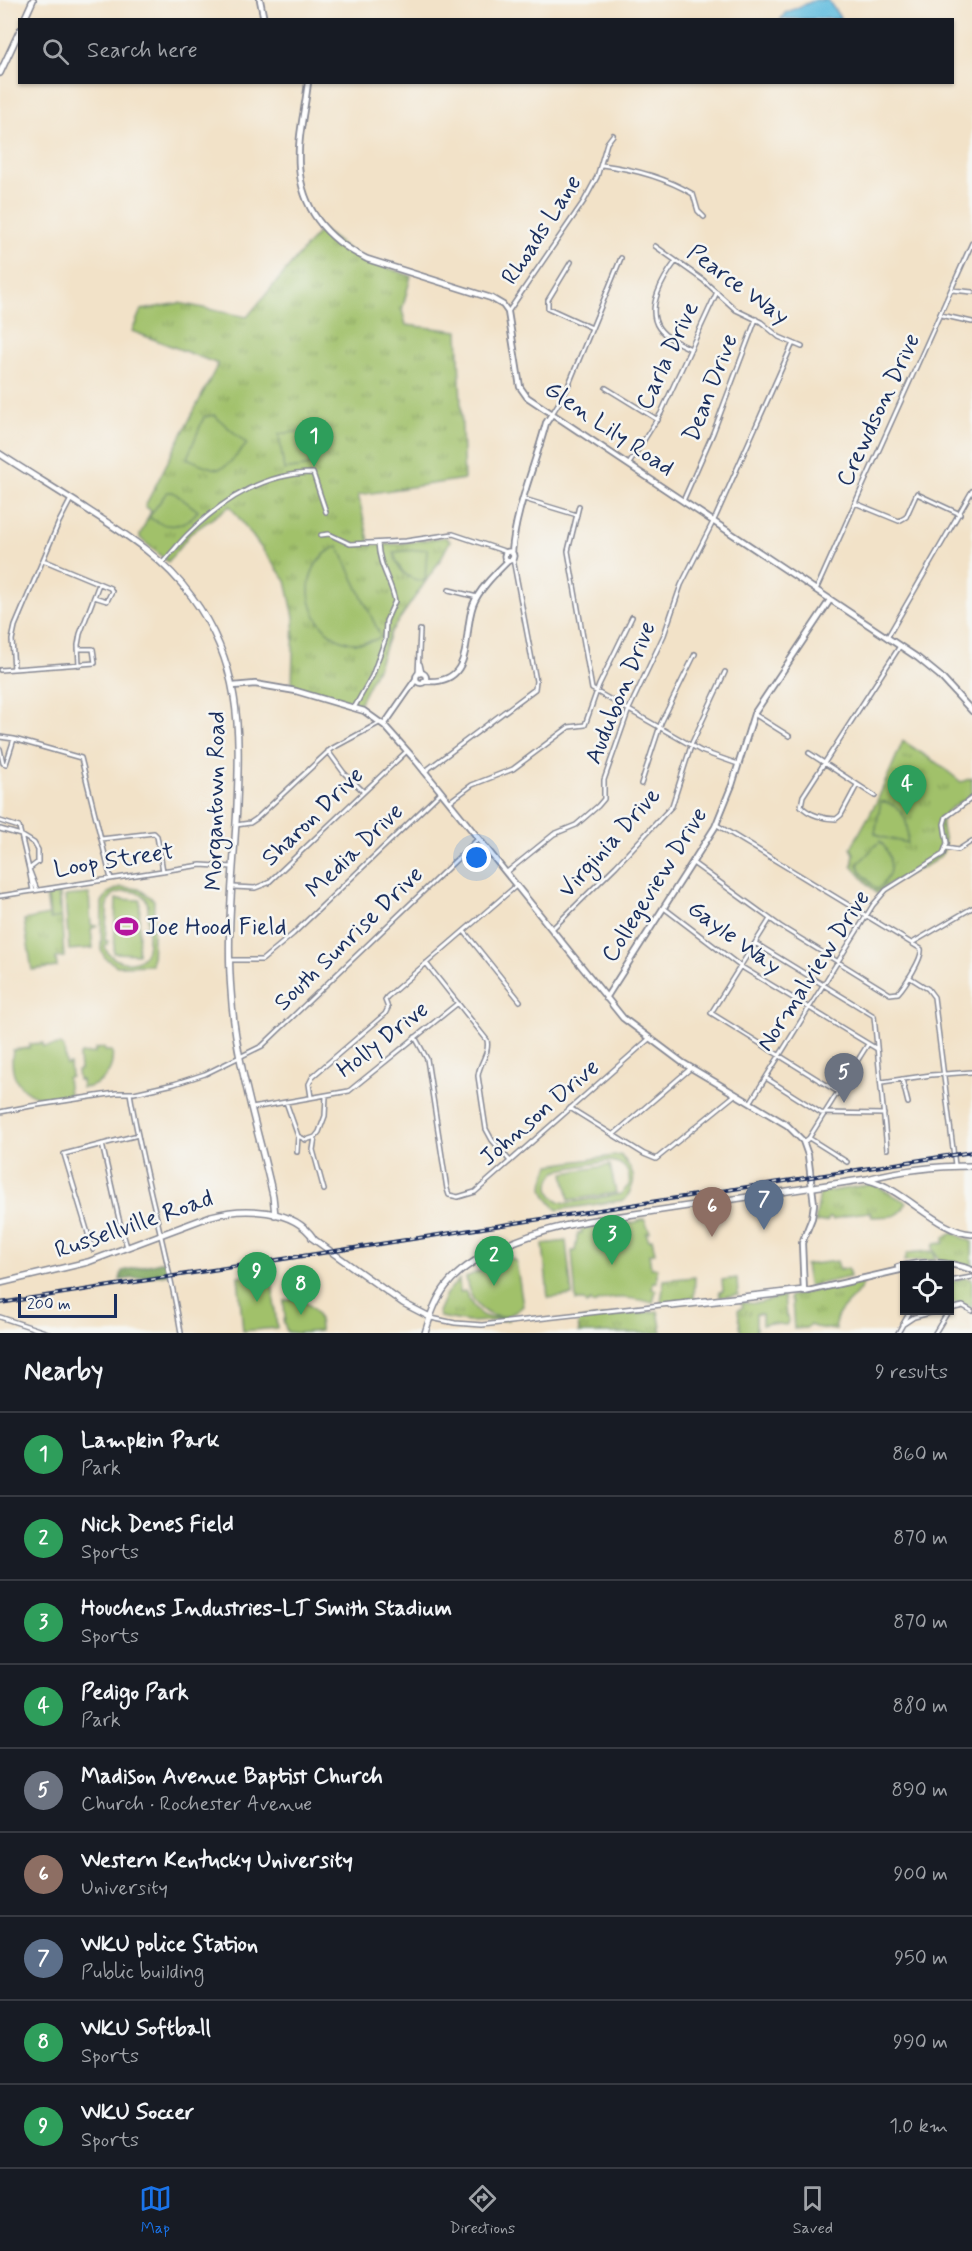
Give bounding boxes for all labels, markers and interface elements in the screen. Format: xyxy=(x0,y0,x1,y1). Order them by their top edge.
search box xyxy=(18,18,954,84)
icon: search xyxy=(39,35,72,68)
text: Search here xyxy=(87,37,198,65)
street label: Rhoads Lane xyxy=(495,169,589,291)
street label: Pearce Way xyxy=(681,237,795,333)
street label: Carla Drive xyxy=(629,297,707,415)
street label: Crewdson Drive xyxy=(830,328,928,492)
street label: Dean Drive xyxy=(676,329,746,447)
street label: Glen Lily Road xyxy=(538,374,680,484)
pin: 1 xyxy=(294,418,334,467)
street label: Audubon Drive xyxy=(578,617,664,769)
street label: Morgantown Road xyxy=(199,711,235,891)
street label: Sharon Drive xyxy=(255,761,371,873)
pin: 4 xyxy=(888,766,926,815)
street label: Virginia Drive xyxy=(552,781,670,906)
street label: Media Drive xyxy=(300,797,410,905)
street label: Collegeview Drive xyxy=(595,802,715,968)
street label: Loop Street xyxy=(52,836,176,886)
your location xyxy=(462,843,491,872)
street label: South Sunrise Drive xyxy=(268,860,430,1018)
street label: Normalview Drive xyxy=(750,884,878,1058)
street label: Gayle Way xyxy=(681,893,787,983)
place label: Joe Hood Field xyxy=(145,912,287,943)
sports icon: Joe Hood Field xyxy=(114,914,140,940)
street label: Holly Drive xyxy=(331,994,435,1086)
street label: Johnson Drive xyxy=(474,1052,606,1174)
pin: 5 xyxy=(824,1054,864,1103)
pin: 7 xyxy=(744,1180,783,1230)
street label: Russellville Road xyxy=(51,1183,217,1267)
pin: 6 xyxy=(692,1188,732,1237)
pin: 3 xyxy=(592,1216,632,1265)
pin: 2 xyxy=(474,1236,514,1286)
pin: 9 xyxy=(238,1252,276,1302)
map controls xyxy=(900,1261,954,1315)
button: locate xyxy=(900,1261,954,1315)
pin: 8 xyxy=(282,1266,320,1315)
scale bar xyxy=(18,1291,117,1318)
text: 200 m xyxy=(27,1294,71,1315)
text: Nearby xyxy=(24,1355,103,1389)
text: 9 results xyxy=(875,1359,948,1386)
text: Lampkin Park xyxy=(81,1427,219,1455)
text: 1 xyxy=(39,1441,48,1468)
text: 860 m xyxy=(892,1441,948,1468)
text: Park xyxy=(81,1455,121,1482)
text: Nick Denes Field xyxy=(81,1511,234,1539)
text: 2 xyxy=(39,1525,48,1552)
text: 870 m xyxy=(893,1525,948,1552)
text: Sports xyxy=(81,1539,139,1566)
text: Houchens Industries-LT Smith Stadium xyxy=(81,1595,452,1623)
text: 3 xyxy=(39,1609,48,1636)
text: 870 m xyxy=(893,1609,948,1636)
text: Sports xyxy=(81,1623,139,1650)
text: Pedigo Park xyxy=(81,1679,189,1707)
text: 4 xyxy=(38,1693,49,1720)
text: 880 m xyxy=(892,1693,948,1720)
text: Park xyxy=(81,1707,121,1734)
text: Madison Avenue Baptist Church xyxy=(81,1763,383,1791)
text: 5 xyxy=(38,1777,50,1804)
text: 890 m xyxy=(891,1777,948,1804)
text: Church · Rochester Avenue xyxy=(81,1791,312,1818)
text: Western Kentucky University xyxy=(81,1847,353,1875)
text: 6 xyxy=(38,1861,49,1888)
text: 900 m xyxy=(893,1861,948,1888)
text: University xyxy=(81,1875,168,1902)
text: WKU police Station xyxy=(81,1931,258,1959)
text: 7 xyxy=(37,1945,50,1972)
text: 950 m xyxy=(894,1945,948,1972)
text: Public building xyxy=(81,1959,204,1986)
text: WKU Softball xyxy=(81,2015,211,2043)
text: 8 xyxy=(38,2029,49,2056)
text: 990 m xyxy=(893,2029,948,2056)
text: Sports xyxy=(81,2043,139,2070)
text: WKU Soccer xyxy=(81,2099,194,2127)
text: 9 xyxy=(39,2113,48,2140)
text: 1.0 km xyxy=(889,2113,948,2140)
text: Sports xyxy=(81,2127,139,2154)
tab: Map xyxy=(139,2182,172,2239)
tab: Directions xyxy=(449,2182,515,2239)
tab: Saved xyxy=(793,2182,833,2239)

